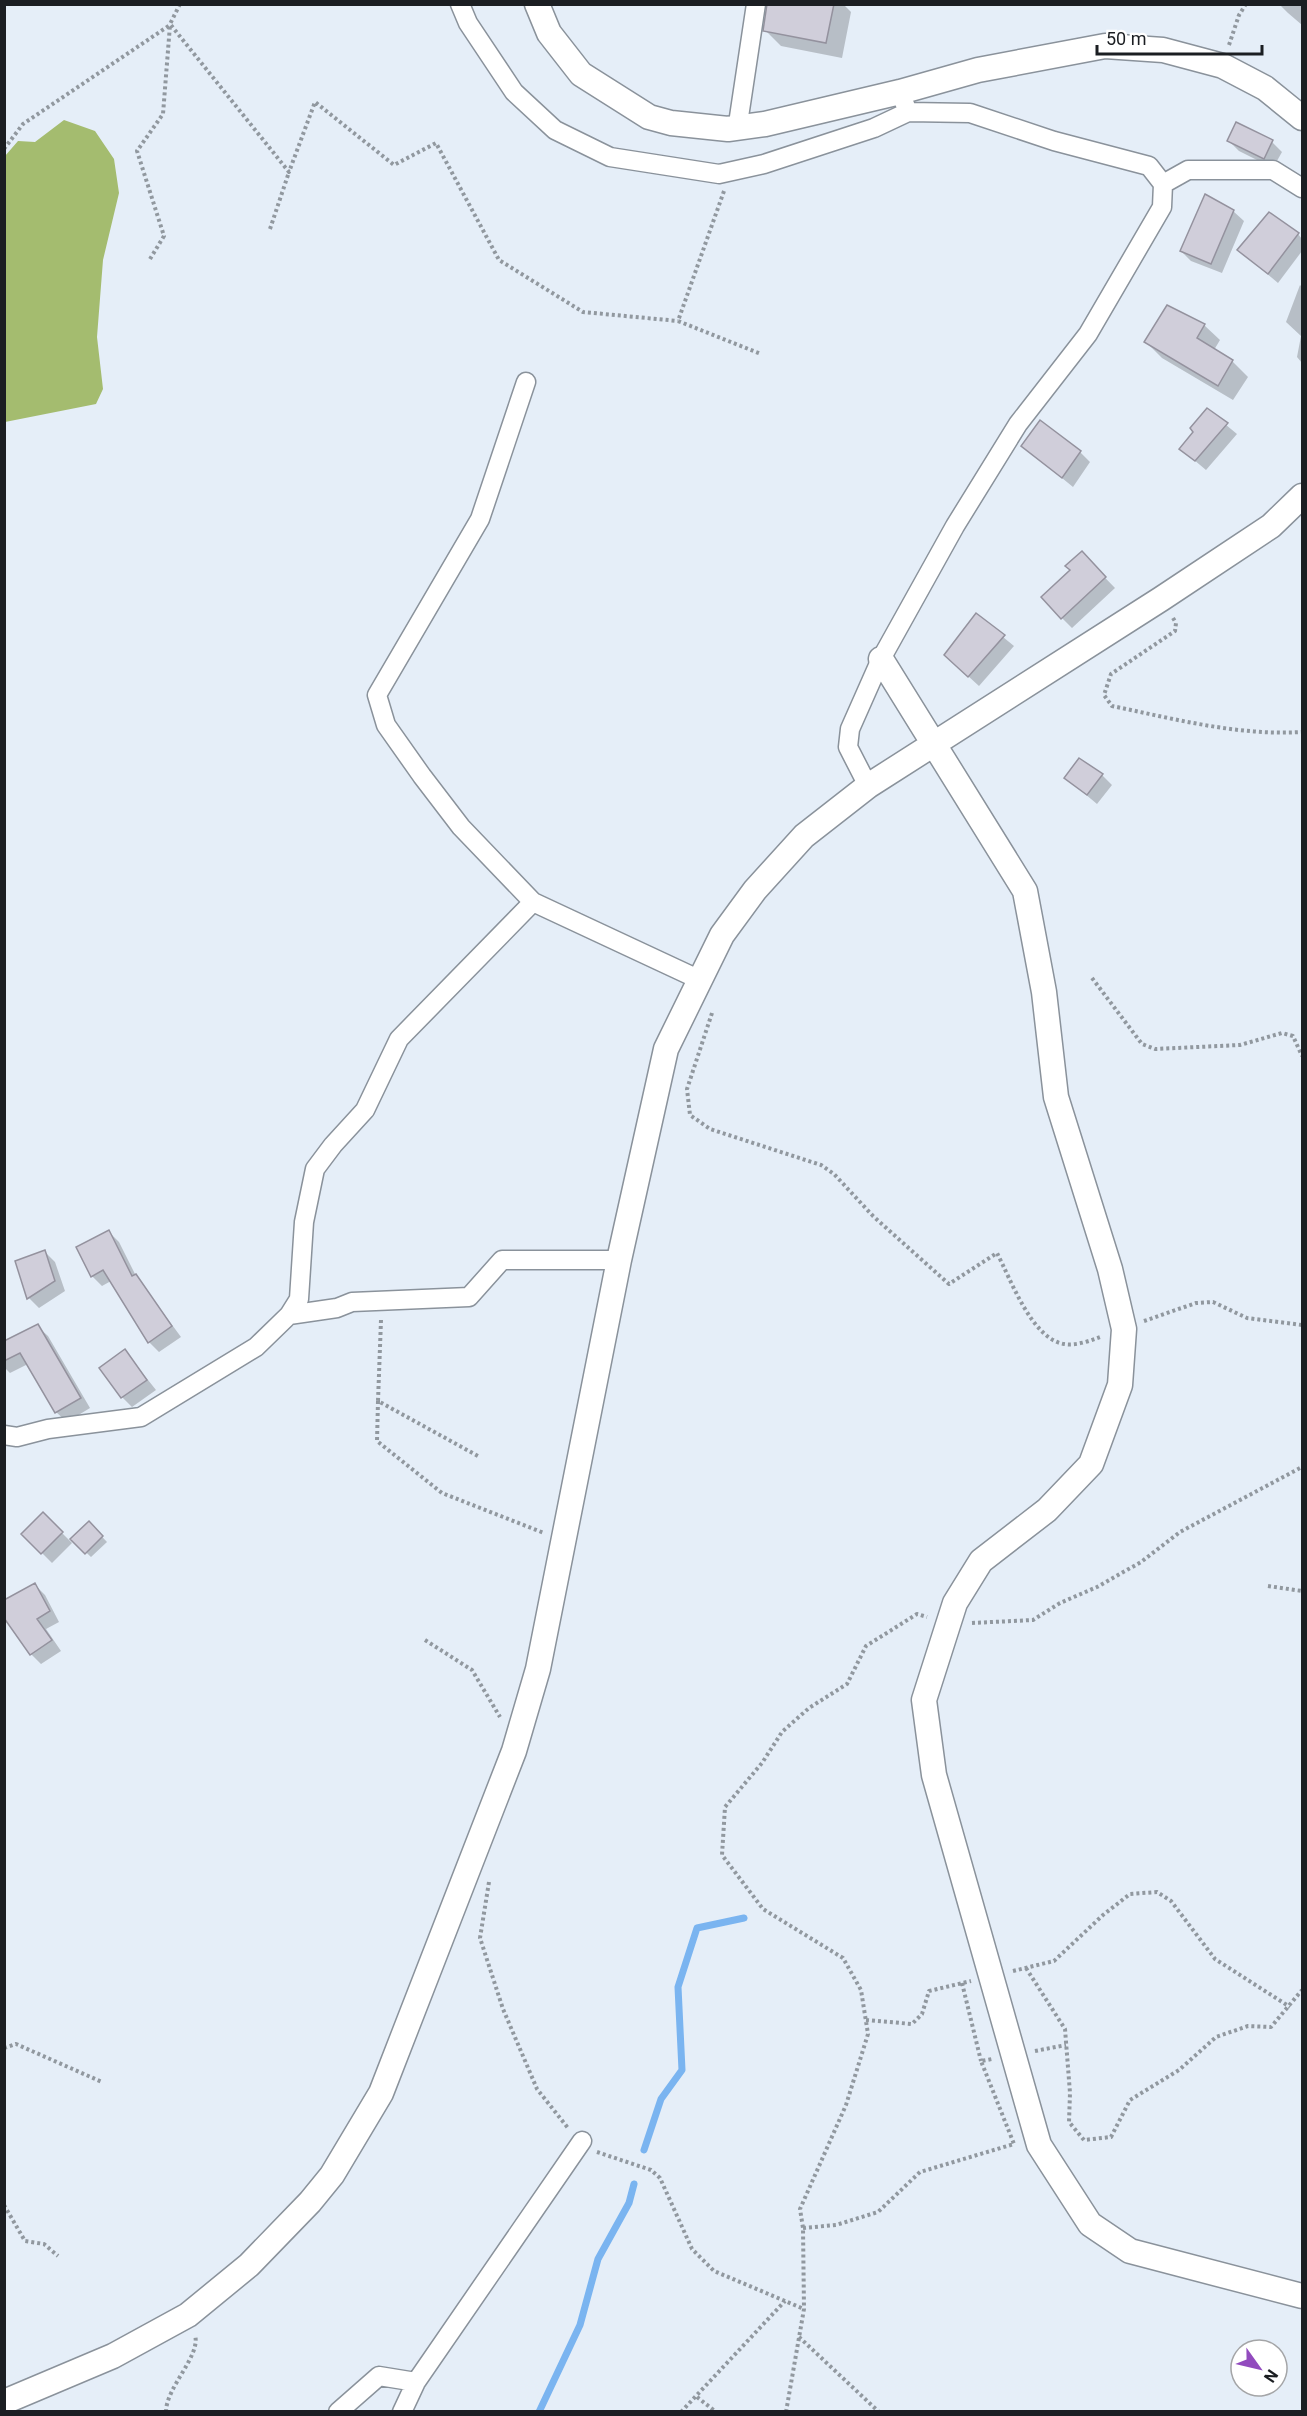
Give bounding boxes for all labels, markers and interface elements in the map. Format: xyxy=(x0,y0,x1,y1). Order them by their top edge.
scale bar xyxy=(1097,18,1262,56)
text: 50 m xyxy=(1106,28,1146,49)
north arrow xyxy=(1229,2338,1289,2398)
text: N xyxy=(1260,2366,1282,2386)

